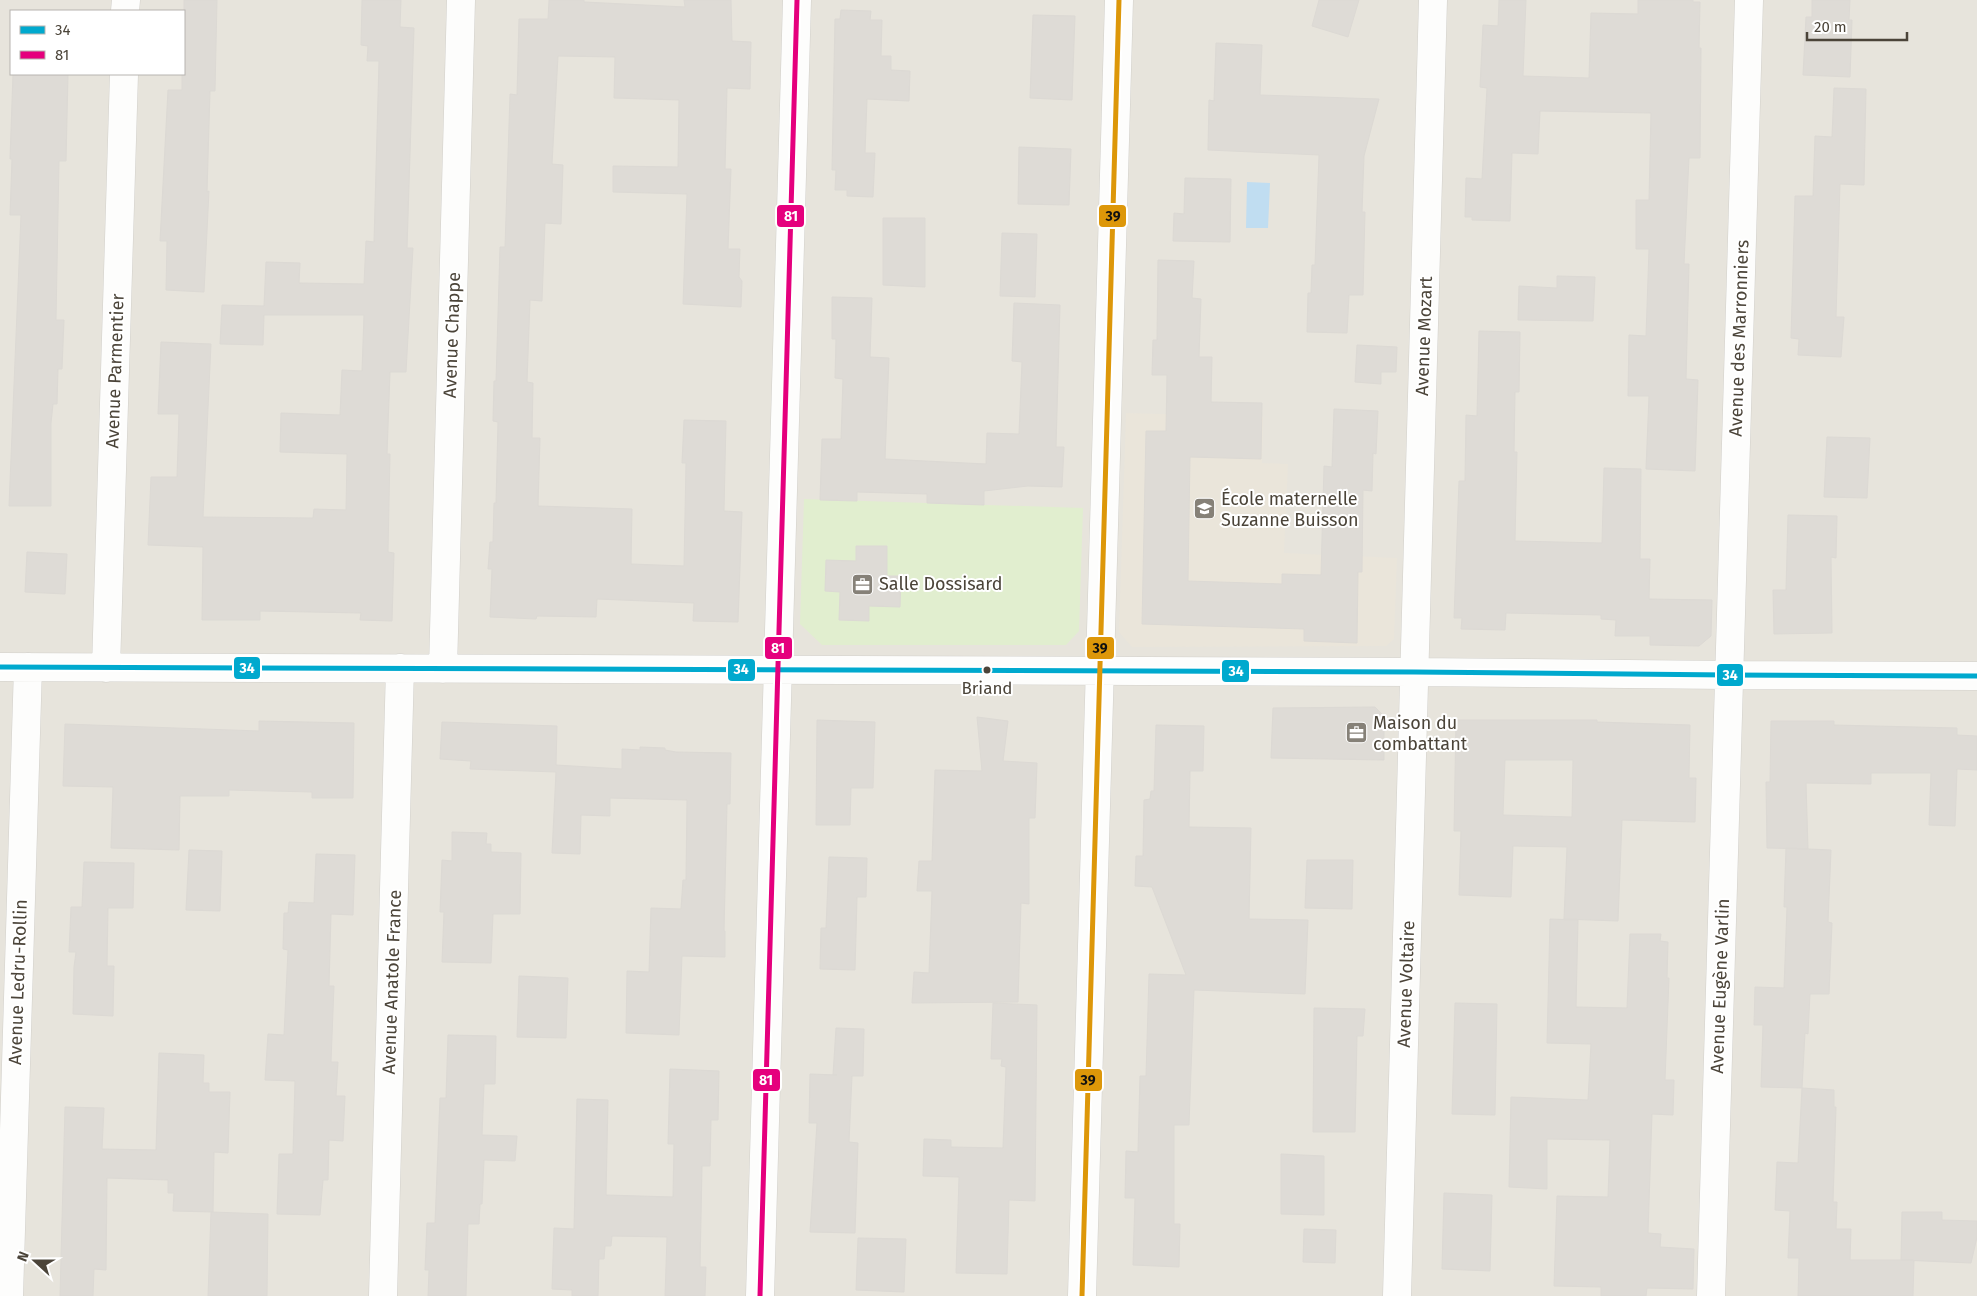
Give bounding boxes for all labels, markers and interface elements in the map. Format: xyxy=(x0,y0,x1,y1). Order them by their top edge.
legend xyxy=(10,10,185,75)
scale bar xyxy=(1807,10,1907,42)
text: 20 m xyxy=(1814,18,1847,36)
text: 34 xyxy=(55,21,70,39)
text: 81 xyxy=(55,46,69,64)
line badge: 81 xyxy=(776,204,805,228)
line badge: 39 xyxy=(1098,204,1127,228)
text: 81 xyxy=(784,208,798,225)
text: 39 xyxy=(1105,208,1121,225)
street label: Avenue des Marronniers xyxy=(1725,239,1753,437)
street label: Avenue Chappe xyxy=(439,272,465,398)
street label: Avenue Mozart xyxy=(1411,275,1437,396)
street label: Avenue Parmentier xyxy=(101,293,129,449)
place label: École maternelle Suzanne Buisson xyxy=(1221,487,1359,531)
school or university icon: École maternelle Suzanne Buisson xyxy=(1193,497,1217,521)
office icon: Salle Dossisard xyxy=(851,572,875,596)
place label: Salle Dossisard xyxy=(879,573,1002,595)
line badge: 81 xyxy=(764,636,793,660)
line badge: 39 xyxy=(1086,636,1115,660)
text: 81 xyxy=(771,640,785,657)
text: 39 xyxy=(1092,640,1108,657)
line badge: 34 xyxy=(233,656,261,680)
line badge: 34 xyxy=(727,658,756,682)
line badge: 34 xyxy=(1221,659,1250,683)
text: 34 xyxy=(238,660,255,677)
text: 34 xyxy=(732,661,749,678)
text: 34 xyxy=(1227,663,1244,680)
line badge: 34 xyxy=(1716,663,1744,687)
marker: Briand xyxy=(982,665,992,675)
text: 34 xyxy=(1721,667,1738,684)
place label: Briand xyxy=(961,678,1013,699)
place label: Maison du combattant xyxy=(1373,712,1468,755)
office icon: Maison du combattant xyxy=(1345,721,1369,745)
street label: Avenue Anatole France xyxy=(378,889,406,1075)
street label: Avenue Eugène Varlin xyxy=(1706,898,1734,1074)
street label: Avenue Ledru-Rollin xyxy=(4,899,32,1065)
street label: Avenue Voltaire xyxy=(1393,920,1419,1048)
line badge: 81 xyxy=(752,1068,781,1092)
line badge: 39 xyxy=(1074,1068,1103,1092)
text: 81 xyxy=(759,1072,773,1089)
text: 39 xyxy=(1080,1072,1096,1089)
north arrow xyxy=(10,1236,60,1286)
text: N xyxy=(14,1249,33,1264)

